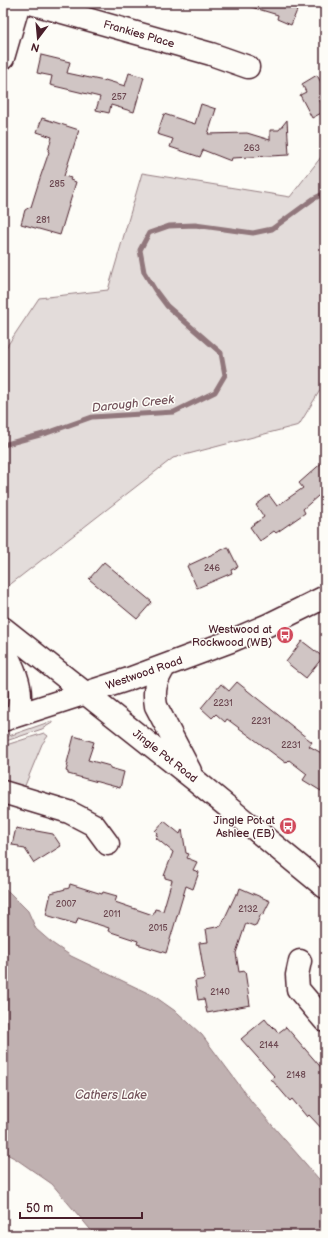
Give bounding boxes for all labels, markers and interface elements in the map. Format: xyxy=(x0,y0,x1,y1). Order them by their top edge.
north arrow xyxy=(18,18,58,58)
street label: Frankies Place xyxy=(102,18,177,51)
text: N xyxy=(30,40,41,55)
house number: 257 xyxy=(112,92,127,103)
house number: 263 xyxy=(244,143,261,154)
house number: 285 xyxy=(49,179,65,190)
house number: 281 xyxy=(36,215,50,226)
water label: Darough Creek xyxy=(91,392,176,416)
house number: 246 xyxy=(204,563,221,574)
place label: Westwood at Rockwood (WB) xyxy=(192,623,273,649)
bus stop icon: Westwood at Rockwood (WB) xyxy=(275,625,295,645)
street label: Westwood Road xyxy=(104,654,184,692)
house number: 2231 xyxy=(213,698,233,709)
house number: 2231 xyxy=(251,716,271,727)
street label: Jingle Pot Road xyxy=(130,727,200,785)
house number: 2231 xyxy=(281,740,301,751)
place label: Jingle Pot at Ashlee (EB) xyxy=(214,814,276,840)
bus stop icon: Jingle Pot at Ashlee (EB) xyxy=(278,816,298,836)
house number: 2007 xyxy=(56,899,77,910)
house number: 2132 xyxy=(238,904,258,915)
house number: 2011 xyxy=(103,909,121,920)
house number: 2015 xyxy=(148,923,168,934)
house number: 2140 xyxy=(210,987,230,998)
house number: 2144 xyxy=(259,1040,279,1051)
house number: 2148 xyxy=(286,1070,306,1081)
water label: Cathers Lake xyxy=(75,1088,147,1103)
scale bar xyxy=(20,1194,142,1220)
text: 50 m xyxy=(26,1201,53,1216)

